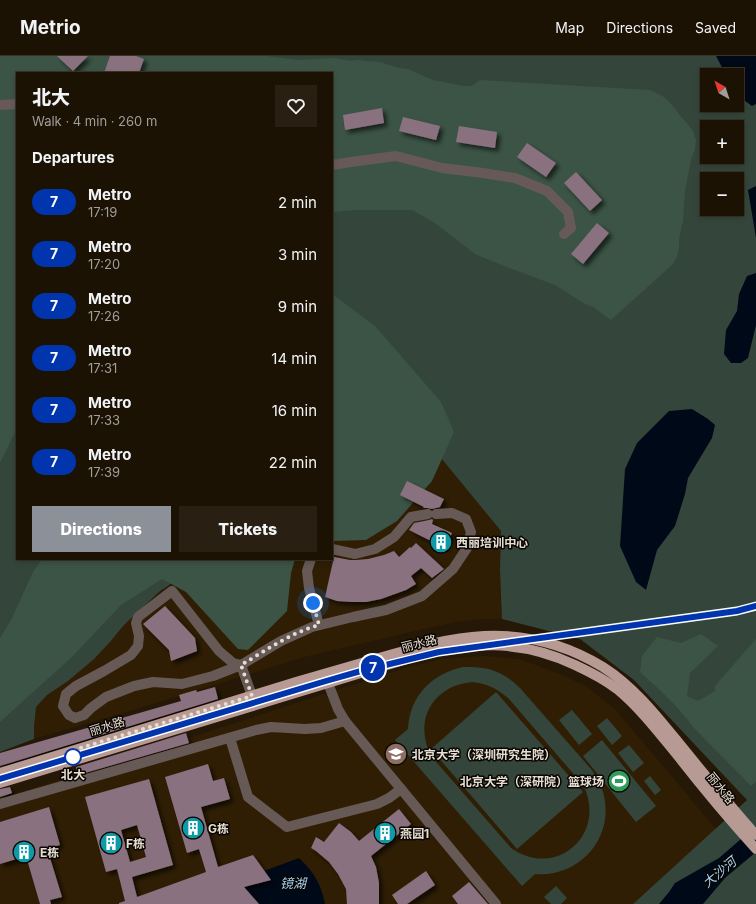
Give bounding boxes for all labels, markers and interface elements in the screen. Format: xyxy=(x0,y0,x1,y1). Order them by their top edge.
text: Metrio xyxy=(20,16,81,39)
text: Map xyxy=(555,19,584,36)
text: Directions xyxy=(606,19,673,36)
text: Saved xyxy=(695,19,736,36)
north arrow xyxy=(700,68,744,112)
map controls xyxy=(700,68,744,216)
button: heart xyxy=(275,85,317,127)
text: 北大 xyxy=(32,86,70,109)
text: Walk · 4 min · 260 m xyxy=(32,113,157,129)
button: + xyxy=(700,120,744,164)
text: Departures xyxy=(32,148,114,167)
button: − xyxy=(700,172,744,216)
text: Metro xyxy=(88,185,131,204)
text: 7 xyxy=(50,193,58,210)
text: 2 min xyxy=(278,193,317,212)
text: 17:19 xyxy=(88,204,117,220)
text: Metro xyxy=(88,237,131,256)
text: 7 xyxy=(50,245,58,262)
text: 3 min xyxy=(278,245,317,264)
text: 17:20 xyxy=(88,256,120,272)
text: Metro xyxy=(88,289,131,308)
text: 7 xyxy=(50,297,58,314)
text: 9 min xyxy=(278,297,317,316)
text: 17:26 xyxy=(88,308,120,324)
text: Metro xyxy=(88,341,131,360)
text: 7 xyxy=(50,349,58,366)
text: 14 min xyxy=(271,349,317,368)
text: 17:31 xyxy=(88,360,117,376)
text: Metro xyxy=(88,393,131,412)
text: 7 xyxy=(50,401,58,418)
text: 16 min xyxy=(272,401,317,420)
text: 17:33 xyxy=(88,412,120,428)
text: Metro xyxy=(88,445,131,464)
text: 7 xyxy=(50,453,58,470)
text: 22 min xyxy=(269,453,317,472)
text: 17:39 xyxy=(88,464,120,480)
button: Directions xyxy=(32,506,171,552)
button: Tickets xyxy=(179,506,317,552)
building icon: 西丽培训中心 xyxy=(428,529,454,555)
place label: 西丽培训中心 xyxy=(456,535,528,550)
your location xyxy=(303,593,323,613)
street label: 丽水路 xyxy=(400,631,438,655)
line badge: 7 xyxy=(360,655,386,681)
text: 7 xyxy=(369,659,377,676)
street label: 丽水路 xyxy=(88,714,126,738)
school or university icon: 北京大学（深圳研究生院） xyxy=(383,741,409,767)
place label: 北京大学（深圳研究生院） xyxy=(412,747,556,762)
marker: 北大 xyxy=(64,748,82,766)
place label: 北大 xyxy=(61,767,85,782)
sports icon: 北京大学（深研院）篮球场 xyxy=(606,768,632,794)
street label: 丽水路 xyxy=(704,769,738,807)
place label: 北京大学（深研院）篮球场 xyxy=(460,774,604,789)
building icon: G栋 xyxy=(180,815,206,841)
building icon: 燕园1 xyxy=(372,820,398,846)
place label: G栋 xyxy=(208,821,229,836)
place label: 燕园1 xyxy=(400,826,429,841)
building icon: F栋 xyxy=(98,830,124,856)
place label: F栋 xyxy=(126,836,145,851)
building icon: E栋 xyxy=(11,839,37,865)
place label: E栋 xyxy=(40,845,59,860)
water label: 大沙河 xyxy=(699,851,741,891)
water label: 镜湖 xyxy=(280,875,308,891)

